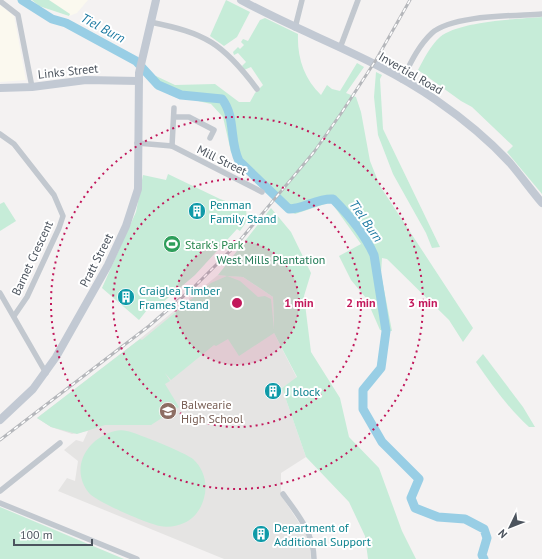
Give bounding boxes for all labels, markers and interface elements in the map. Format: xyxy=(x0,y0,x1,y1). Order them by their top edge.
water label: Tiel Burn xyxy=(78,9,128,47)
street label: Invertiel Road xyxy=(376,49,446,97)
street label: Links Street xyxy=(37,60,99,82)
street label: Mill Street xyxy=(195,142,249,178)
place label: Penman Family Stand xyxy=(210,197,276,226)
water label: Tiel Burn xyxy=(345,197,387,246)
building icon: Penman Family Stand xyxy=(187,201,207,221)
street label: Barnet Crescent xyxy=(8,218,56,298)
street label: Pratt Street xyxy=(76,231,116,289)
sports icon: Stark's Park xyxy=(162,234,182,254)
place label: Stark's Park xyxy=(185,237,244,252)
park label: West Mills Plantation xyxy=(217,252,325,267)
place label: Craiglea Timber Frames Stand xyxy=(139,283,220,312)
building icon: Craiglea Timber Frames Stand xyxy=(116,287,136,307)
text: 1 min xyxy=(284,295,314,310)
text: 2 min xyxy=(346,295,376,310)
text: 3 min xyxy=(408,295,438,310)
centre of rings xyxy=(230,296,244,310)
building icon: J block xyxy=(263,381,283,401)
place label: J block xyxy=(285,384,321,399)
place label: Balwearie High School xyxy=(181,397,244,426)
school or university icon: Balwearie High School xyxy=(158,401,178,421)
north arrow xyxy=(490,507,530,547)
place label: Department of Additional Support xyxy=(274,520,371,549)
scale bar xyxy=(14,521,92,547)
building icon: Department of Additional Support xyxy=(251,524,271,544)
text: N xyxy=(495,526,510,541)
text: 100 m xyxy=(20,527,53,542)

